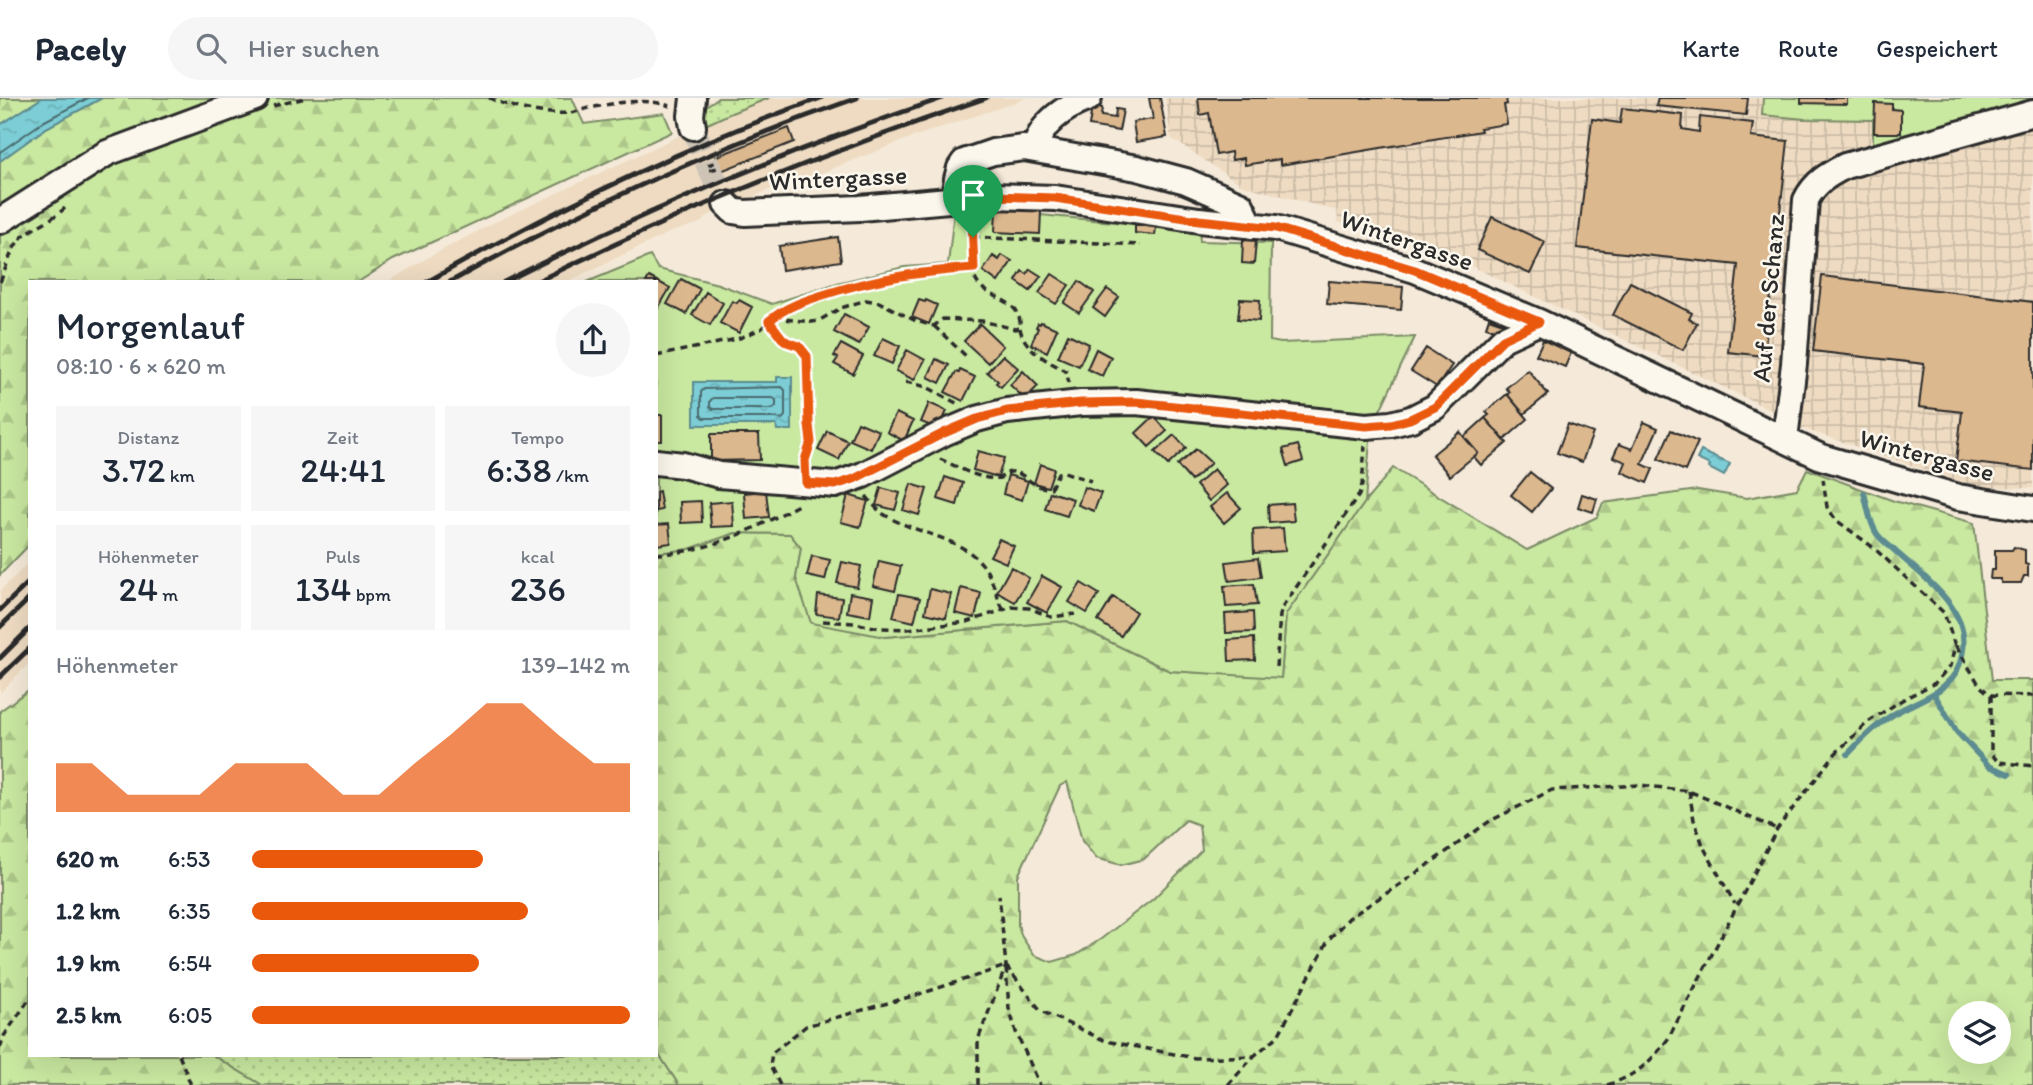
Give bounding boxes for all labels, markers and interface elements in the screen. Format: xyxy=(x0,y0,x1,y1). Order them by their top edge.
search box xyxy=(168,17,658,80)
text: Pacely xyxy=(35,29,126,68)
icon: search xyxy=(192,29,230,67)
text: Hier suchen xyxy=(248,32,380,64)
text: Karte xyxy=(1682,34,1740,63)
text: Route xyxy=(1778,34,1838,63)
text: Gespeichert xyxy=(1876,34,1998,63)
street label: Wintergasse xyxy=(768,158,908,198)
pin xyxy=(943,165,1003,237)
icon: arrive xyxy=(954,176,992,214)
street label: Wintergasse xyxy=(1336,202,1478,278)
street label: Auf der Schanz xyxy=(1745,212,1791,384)
text: Morgenlauf xyxy=(56,303,245,349)
button: share xyxy=(556,303,630,377)
text: 08:10 · 6 × 620 m xyxy=(56,352,226,380)
street label: Wintergasse xyxy=(1856,422,1998,488)
text: Distanz xyxy=(117,426,179,449)
text: Zeit xyxy=(327,426,359,449)
text: Tempo xyxy=(511,426,564,449)
text: 3.72 xyxy=(102,449,165,491)
text: 24:41 xyxy=(300,449,386,491)
text: 6:38 xyxy=(486,449,552,491)
text: km xyxy=(165,464,195,487)
text: /km xyxy=(552,464,589,487)
text: Höhenmeter xyxy=(98,545,199,568)
text: Puls xyxy=(325,545,361,568)
text: kcal xyxy=(521,545,555,568)
text: 24 xyxy=(118,568,158,610)
text: 134 xyxy=(295,568,351,610)
text: 236 xyxy=(510,568,566,610)
text: m xyxy=(158,583,178,606)
text: bpm xyxy=(351,583,391,606)
text: Höhenmeter xyxy=(56,651,178,679)
text: 139–142 m xyxy=(521,651,630,679)
text: 620 m xyxy=(56,845,119,873)
text: 6:53 xyxy=(168,845,210,873)
text: 1.2 km xyxy=(56,897,120,925)
text: 6:35 xyxy=(168,897,210,925)
text: 1.9 km xyxy=(56,949,120,977)
text: 6:54 xyxy=(168,949,212,977)
text: 2.5 km xyxy=(56,1001,121,1029)
text: 6:05 xyxy=(168,1001,212,1029)
map controls xyxy=(1948,1001,2011,1064)
button: layers xyxy=(1948,1001,2011,1064)

